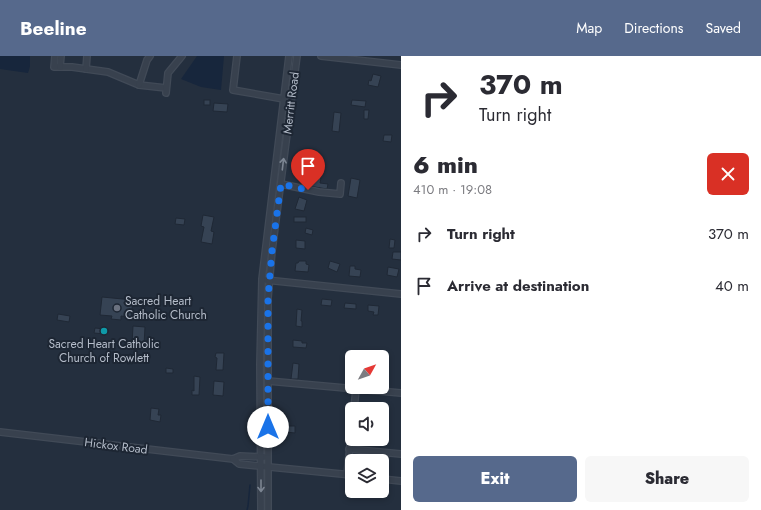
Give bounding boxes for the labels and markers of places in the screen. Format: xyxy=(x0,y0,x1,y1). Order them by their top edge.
pin xyxy=(291,149,325,190)
place label: Sacred Heart Catholic Church xyxy=(125,292,207,324)
marker: Sacred Heart Catholic Church xyxy=(112,303,122,313)
marker: Sacred Heart Catholic Church of Rowlett xyxy=(99,326,109,336)
place label: Sacred Heart Catholic Church of Rowlett xyxy=(48,335,160,367)

